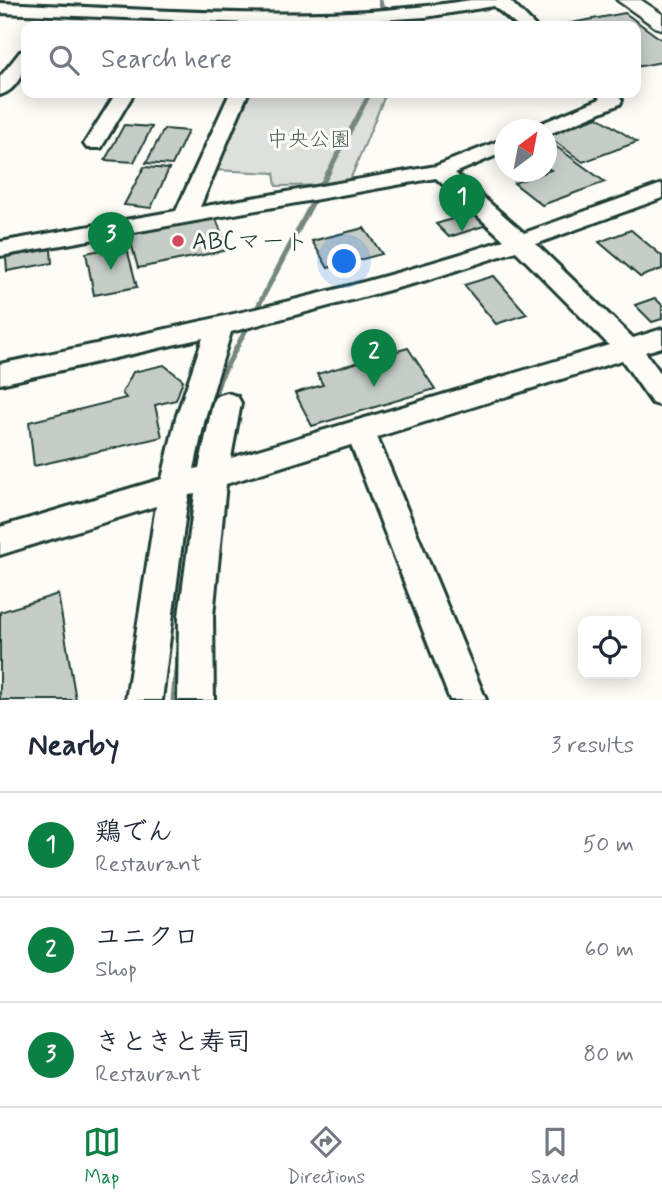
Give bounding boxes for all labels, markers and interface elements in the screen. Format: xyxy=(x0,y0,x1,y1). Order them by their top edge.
search box xyxy=(21,21,641,98)
icon: search xyxy=(45,41,83,79)
text: Search here xyxy=(101,43,232,77)
north arrow xyxy=(494,119,557,182)
park label: 中央公園 xyxy=(267,126,351,154)
pin: 1 xyxy=(439,174,485,232)
pin: 3 xyxy=(88,212,134,270)
place label: ABCマート xyxy=(192,227,309,258)
marker: ABCマート xyxy=(170,233,186,249)
your location xyxy=(327,244,361,278)
pin: 2 xyxy=(351,329,397,387)
map controls xyxy=(578,616,641,679)
button: locate xyxy=(578,616,641,679)
text: Nearby xyxy=(28,726,119,765)
text: 3 results xyxy=(551,731,634,761)
text: 鶏でん xyxy=(95,816,173,850)
text: 1 xyxy=(46,830,56,860)
text: 50 m xyxy=(583,830,634,860)
text: Restaurant xyxy=(95,850,202,880)
text: ユニクロ xyxy=(95,921,200,955)
text: 2 xyxy=(45,935,57,965)
text: 60 m xyxy=(585,935,634,965)
text: Shop xyxy=(95,955,137,985)
text: きときと寿司 xyxy=(95,1026,251,1060)
text: 3 xyxy=(46,1040,56,1070)
text: 80 m xyxy=(583,1040,634,1070)
text: Restaurant xyxy=(95,1060,202,1090)
tab: Map xyxy=(83,1123,121,1190)
tab: Directions xyxy=(287,1123,365,1190)
tab: Saved xyxy=(531,1123,579,1190)

